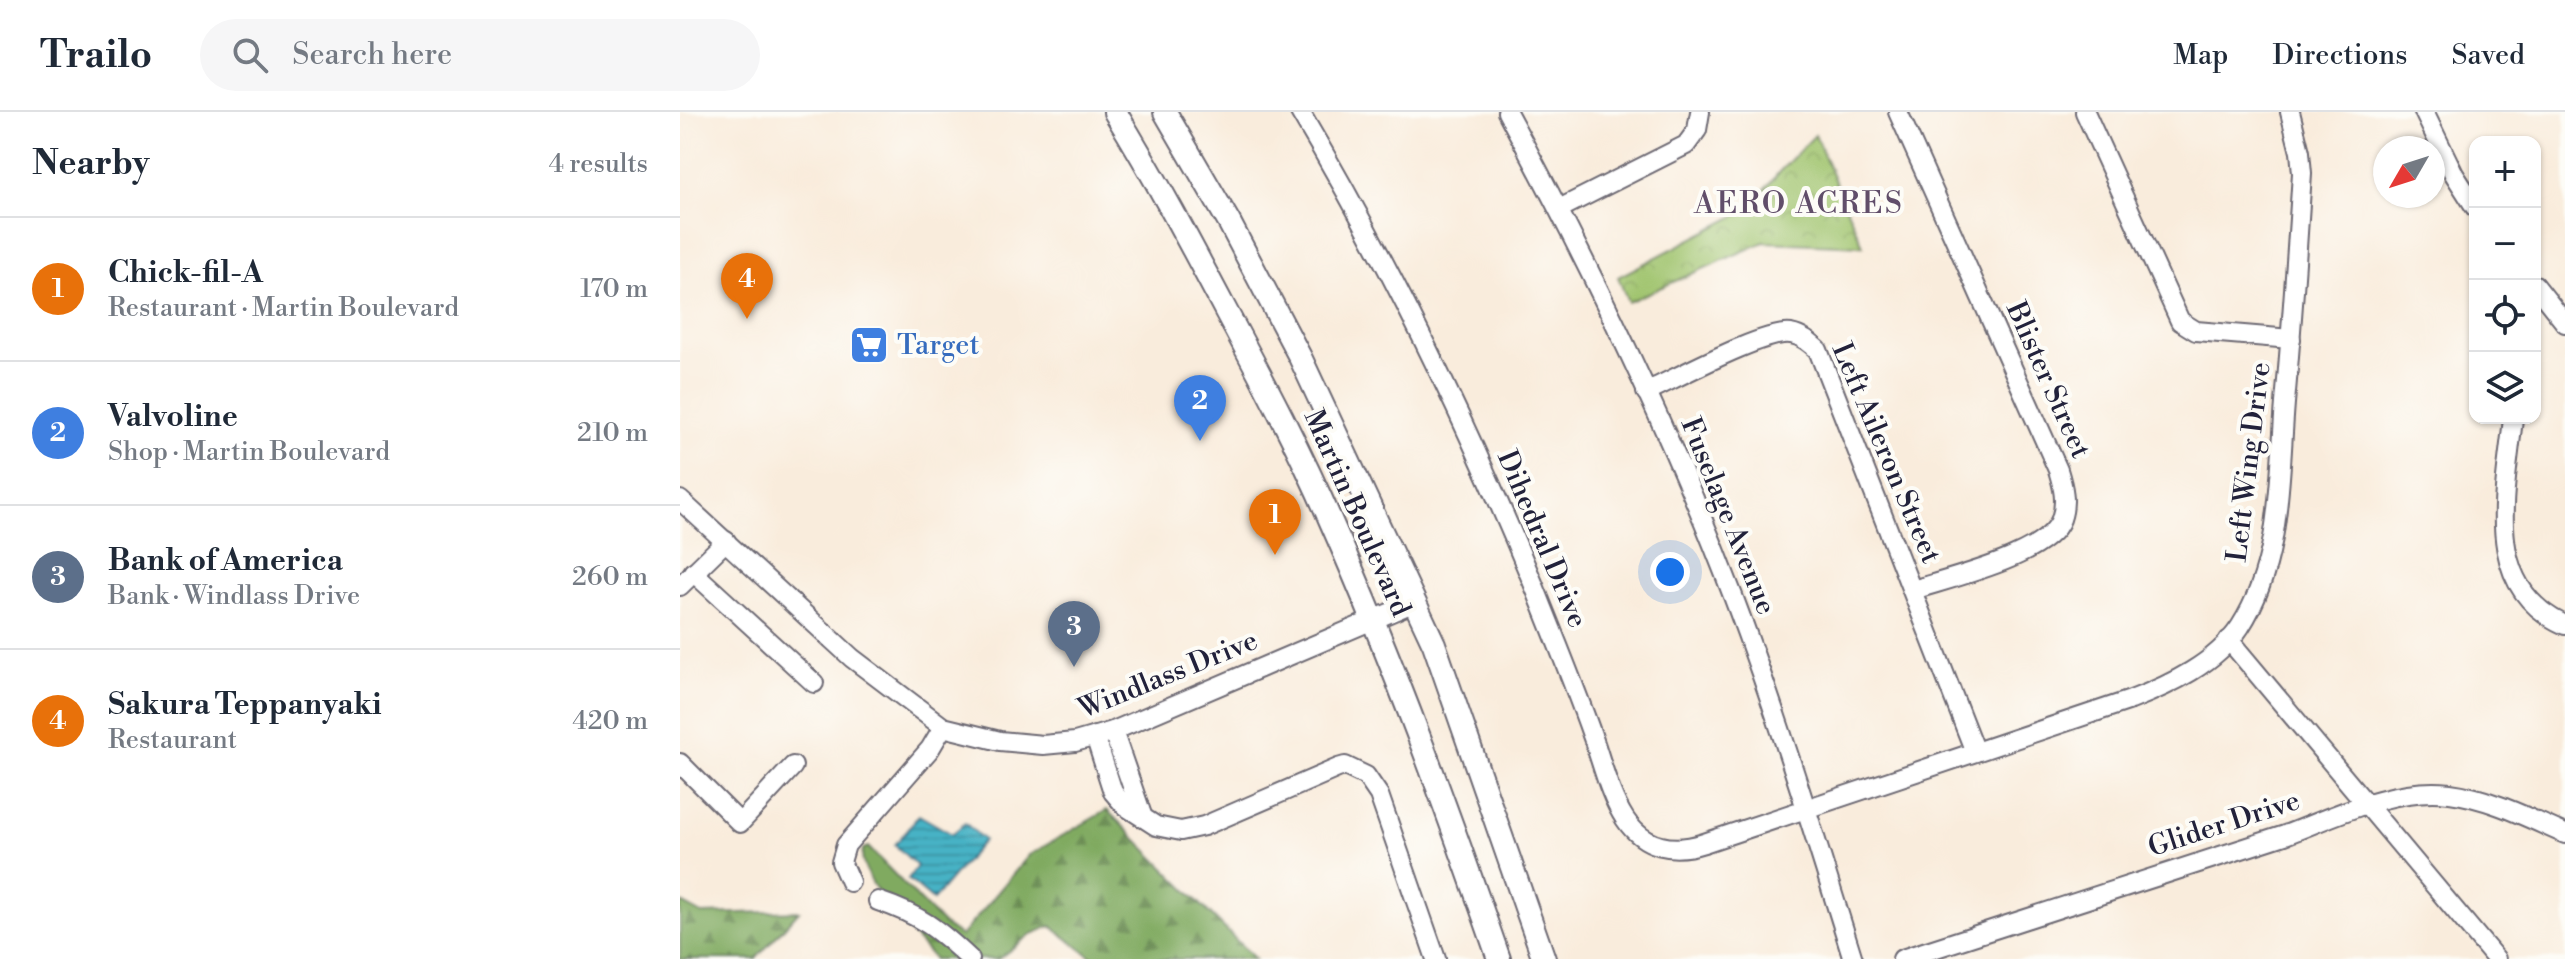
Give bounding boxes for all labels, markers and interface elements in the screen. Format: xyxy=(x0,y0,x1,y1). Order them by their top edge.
search box xyxy=(200,19,760,91)
text: Trailo xyxy=(40,32,152,79)
icon: search xyxy=(228,33,272,77)
text: Search here xyxy=(292,36,452,74)
text: Map xyxy=(2173,38,2228,73)
text: Directions xyxy=(2272,38,2407,73)
text: Saved xyxy=(2451,38,2525,73)
north arrow xyxy=(2373,136,2445,208)
map controls xyxy=(2469,136,2541,424)
button: + xyxy=(2469,136,2541,208)
text: Nearby xyxy=(32,143,150,185)
text: 4 results xyxy=(549,148,648,180)
district label: AERO ACRES xyxy=(1693,185,1904,223)
button: − xyxy=(2469,208,2541,280)
pin: 4 xyxy=(721,253,773,319)
text: Chick-fil-A xyxy=(108,254,263,292)
text: 1 xyxy=(52,273,64,305)
text: 170 m xyxy=(580,273,648,305)
button: locate xyxy=(2469,280,2541,352)
text: Restaurant · Martin Boulevard xyxy=(108,292,459,324)
street label: Blister Street xyxy=(1998,295,2098,464)
supermarket icon: Target xyxy=(848,324,890,366)
place label: Target xyxy=(897,328,979,363)
street label: Left Aileron Street xyxy=(1824,337,1948,569)
button: layers xyxy=(2469,352,2541,424)
street label: Left Wing Drive xyxy=(2219,360,2279,564)
pin: 2 xyxy=(1174,375,1226,441)
text: Valvoline xyxy=(108,398,238,436)
street label: Martin Boulevard xyxy=(1296,404,1418,622)
street label: Fuselage Avenue xyxy=(1673,412,1783,620)
text: 2 xyxy=(50,417,66,449)
text: 210 m xyxy=(577,417,648,449)
text: Shop · Martin Boulevard xyxy=(108,436,390,468)
street label: Dihedral Drive xyxy=(1489,445,1595,633)
pin: 1 xyxy=(1249,489,1301,555)
text: Bank of America xyxy=(108,542,343,580)
your location xyxy=(1650,552,1690,592)
text: 3 xyxy=(50,561,66,593)
text: 260 m xyxy=(572,561,648,593)
text: Bank · Windlass Drive xyxy=(108,580,360,612)
pin: 3 xyxy=(1048,601,1100,667)
street label: Windlass Drive xyxy=(1072,623,1263,727)
text: Sakura Teppanyaki xyxy=(108,686,382,724)
text: 4 xyxy=(49,705,67,737)
text: 420 m xyxy=(572,705,648,737)
text: Restaurant xyxy=(108,724,237,756)
street label: Glider Drive xyxy=(2144,783,2304,865)

